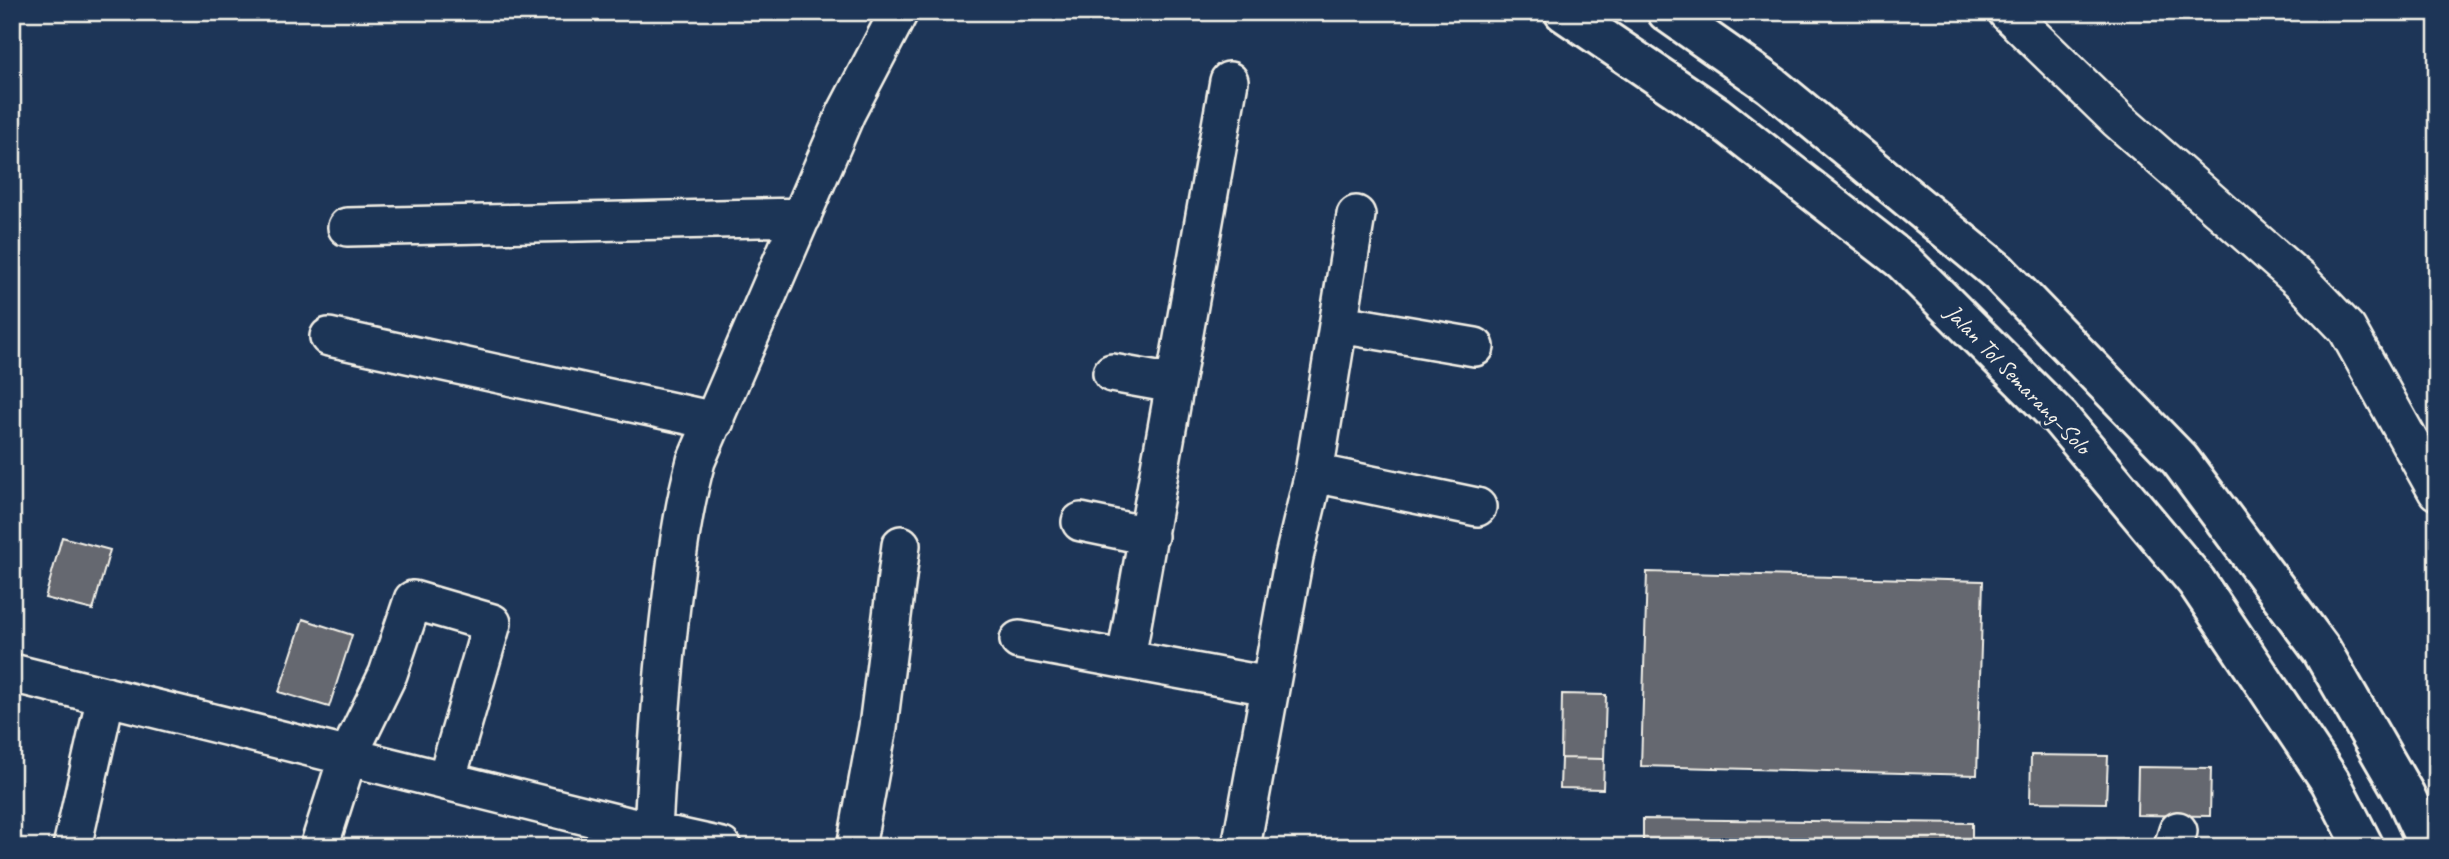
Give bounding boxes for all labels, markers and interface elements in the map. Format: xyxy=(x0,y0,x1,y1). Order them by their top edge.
street label: Jalan Tol Semarang–Solo xyxy=(1938,297,2099,462)

